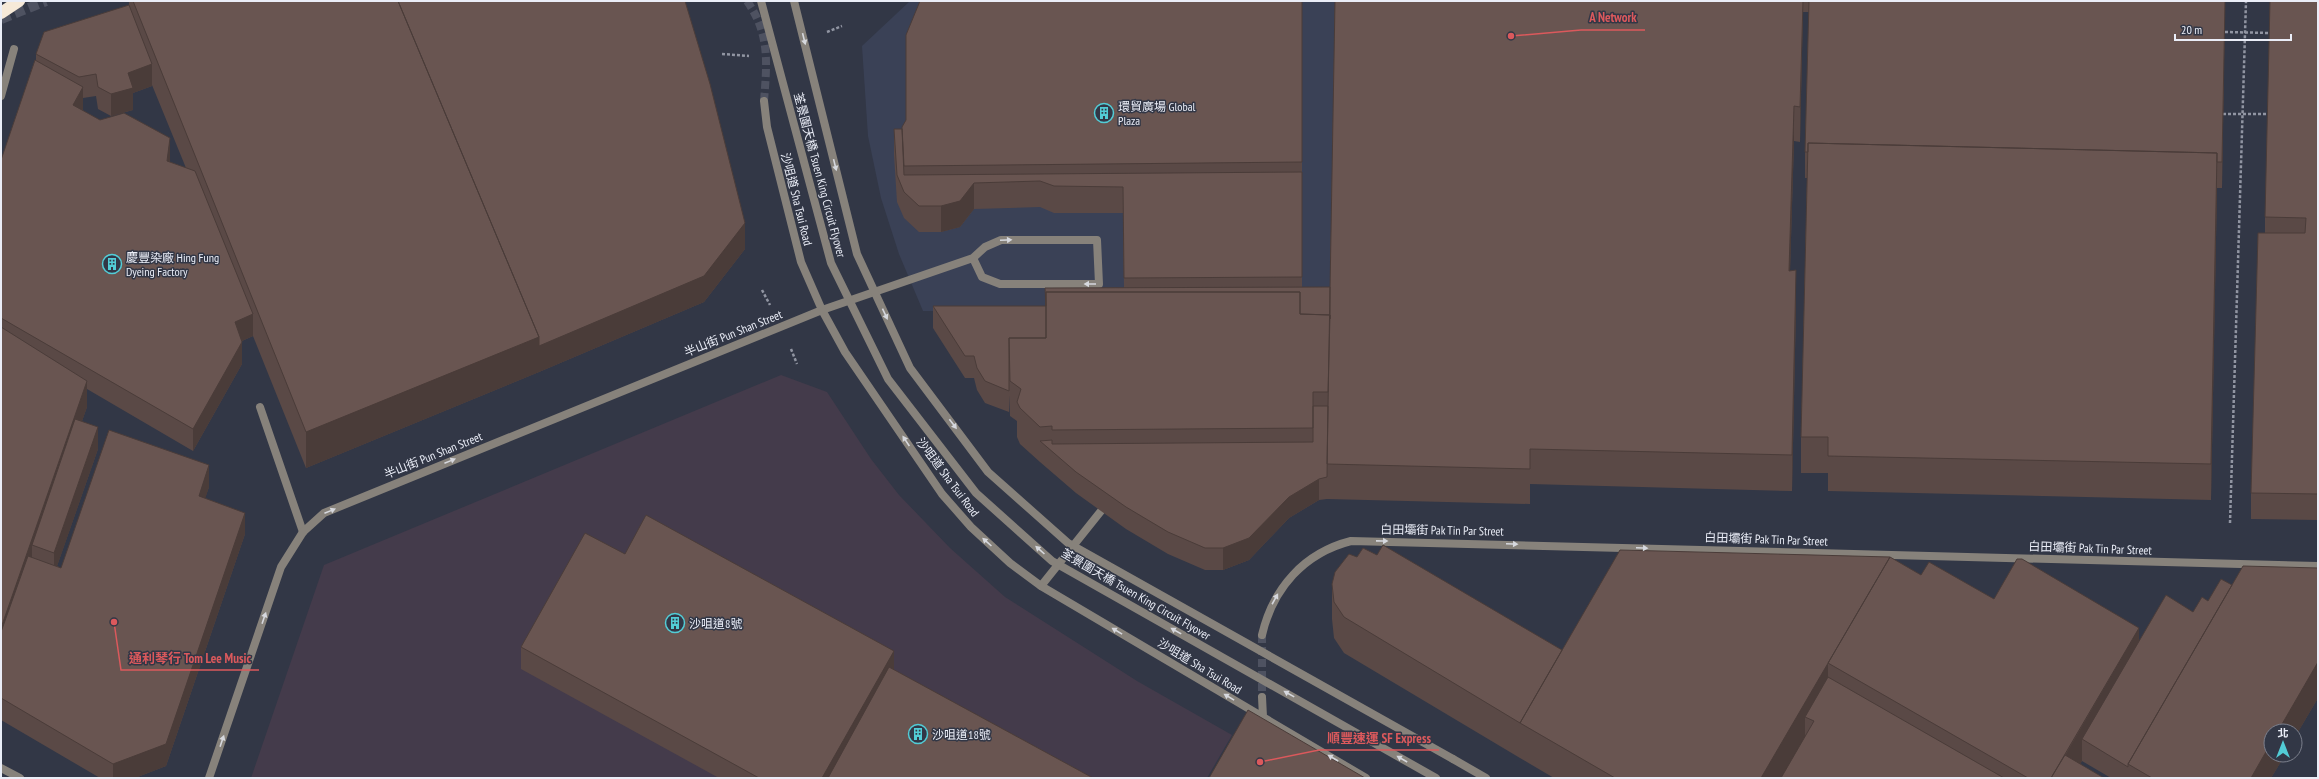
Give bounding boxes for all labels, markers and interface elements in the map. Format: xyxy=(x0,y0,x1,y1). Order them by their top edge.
callout: A Network xyxy=(1581,5,1645,30)
text: A Network xyxy=(1588,9,1637,26)
scale bar xyxy=(2175,16,2291,42)
text: 20 m xyxy=(2181,22,2202,37)
one-way arrow xyxy=(801,33,807,45)
street label: 荃景圍天橋 Tsuen King Circuit Flyover xyxy=(791,91,849,260)
place label: 環貿廣場 Global Plaza xyxy=(1118,99,1195,128)
building icon: 環貿廣場 Global Plaza xyxy=(1093,102,1115,124)
street label: 沙咀道 Sha Tsui Road xyxy=(778,151,816,247)
one-way arrow xyxy=(832,159,838,171)
one-way arrow xyxy=(1000,237,1013,243)
place label: 慶豐染廠 Hing Fung Dyeing Factory xyxy=(126,250,219,279)
building icon: 慶豐染廠 Hing Fung Dyeing Factory xyxy=(101,253,123,275)
one-way arrow xyxy=(1083,281,1096,287)
street label: 半山街 Pun Shan Street xyxy=(682,306,785,360)
one-way arrow xyxy=(882,308,888,320)
one-way arrow xyxy=(948,419,957,430)
street label: 半山街 Pun Shan Street xyxy=(382,428,485,482)
street label: 沙咀道 Sha Tsui Road xyxy=(913,434,983,520)
one-way arrow xyxy=(902,436,910,446)
one-way arrow xyxy=(445,458,457,464)
one-way arrow xyxy=(324,507,336,514)
street label: 白田壩街 Pak Tin Par Street xyxy=(1380,521,1505,539)
street label: 白田壩街 Pak Tin Par Street xyxy=(1704,529,1829,549)
one-way arrow xyxy=(982,538,992,547)
one-way arrow xyxy=(1376,538,1389,544)
street label: 白田壩街 Pak Tin Par Street xyxy=(2028,538,2153,558)
one-way arrow xyxy=(1506,541,1519,547)
street label: 荃景圍天橋 Tsuen King Circuit Flyover xyxy=(1059,545,1214,643)
one-way arrow xyxy=(1636,545,1649,551)
one-way arrow xyxy=(1035,546,1045,555)
one-way arrow xyxy=(1272,593,1279,605)
one-way arrow xyxy=(261,612,267,624)
building icon: 沙咀道8號 xyxy=(664,612,686,634)
place label: 沙咀道8號 xyxy=(689,616,742,631)
one-way arrow xyxy=(1112,627,1122,635)
one-way arrow xyxy=(1170,628,1182,634)
street label: 沙咀道 Sha Tsui Road xyxy=(1155,635,1245,697)
callout: 通利琴行 Tom Lee Music xyxy=(121,645,259,670)
text: 通利琴行 Tom Lee Music xyxy=(129,650,251,667)
one-way arrow xyxy=(1283,691,1295,697)
one-way arrow xyxy=(1223,694,1235,701)
building icon: 沙咀道18號 xyxy=(907,723,929,745)
north arrow xyxy=(2263,723,2303,763)
callout: 順豐速運 SF Express xyxy=(1319,725,1439,750)
text: 北 xyxy=(2278,726,2289,740)
place label: 沙咀道18號 xyxy=(932,727,991,742)
text: 順豐速運 SF Express xyxy=(1327,730,1431,747)
one-way arrow xyxy=(219,735,225,747)
one-way arrow xyxy=(1327,755,1339,762)
one-way arrow xyxy=(1396,755,1408,762)

